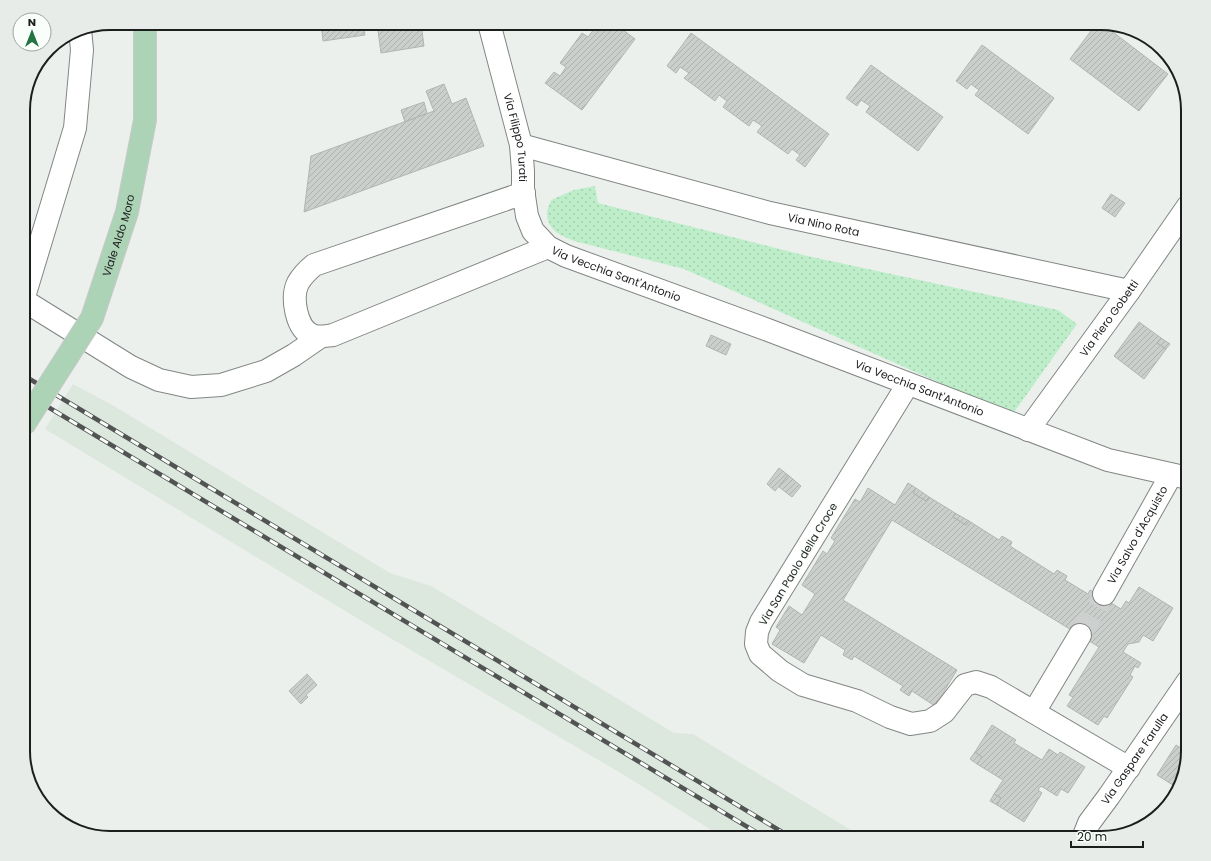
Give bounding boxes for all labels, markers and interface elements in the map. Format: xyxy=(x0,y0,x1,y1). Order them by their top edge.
north arrow xyxy=(12,12,52,52)
text: N xyxy=(28,14,36,30)
street label: Via Filippo Turati xyxy=(500,91,531,182)
street label: Viale Aldo Moro xyxy=(98,193,138,279)
street label: Via Nino Rota xyxy=(786,209,861,240)
street label: Via Vecchia Sant'Antonio xyxy=(549,242,683,305)
street label: Via Piero Gobetti xyxy=(1076,277,1142,360)
street label: Via Vecchia Sant'Antonio xyxy=(852,356,986,420)
street label: Via Salvo d'Acquisto xyxy=(1103,483,1171,587)
street label: Via San Paolo della Croce xyxy=(755,499,841,629)
street label: Via Gaspare Farulla xyxy=(1097,710,1172,808)
scale bar xyxy=(1071,823,1143,849)
text: 20 m xyxy=(1077,828,1107,845)

